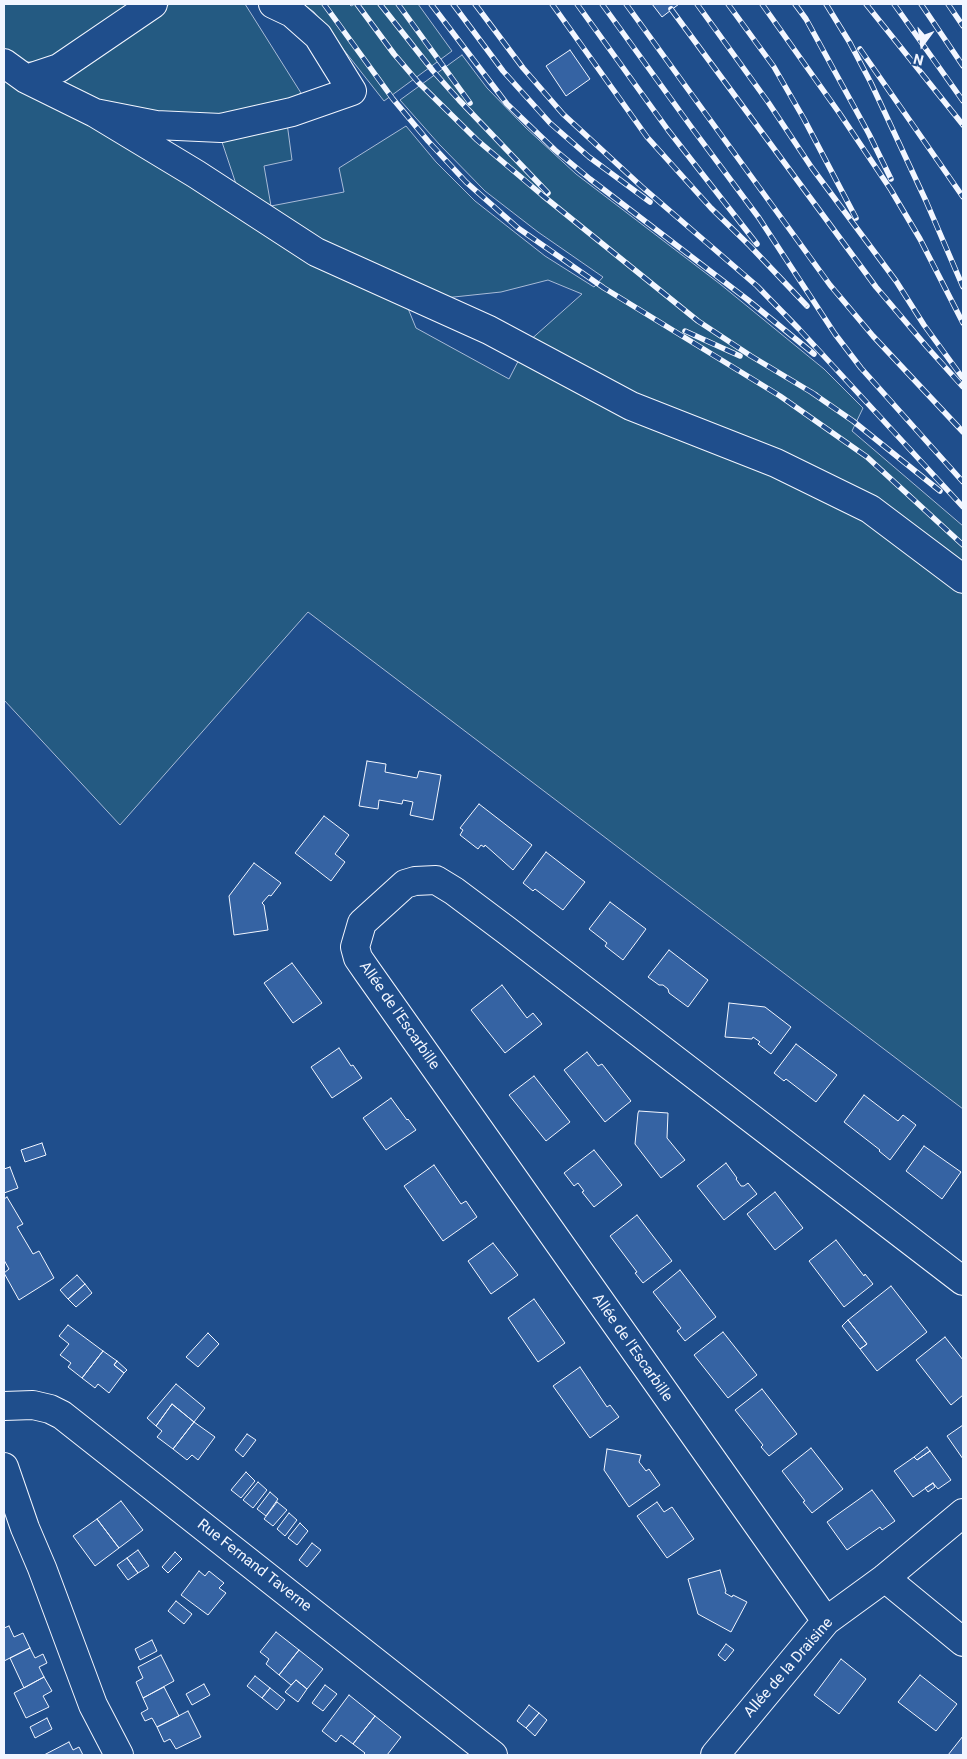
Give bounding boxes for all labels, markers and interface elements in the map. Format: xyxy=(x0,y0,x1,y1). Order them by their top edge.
north arrow xyxy=(897,20,947,70)
text: N xyxy=(912,51,925,69)
street label: Allée de l'Escarbille xyxy=(355,958,443,1074)
street label: Allée de l'Escarbille xyxy=(588,1290,676,1406)
street label: Rue Fernand Taverne xyxy=(193,1516,315,1616)
street label: Allée de la Draisine xyxy=(741,1614,837,1722)

